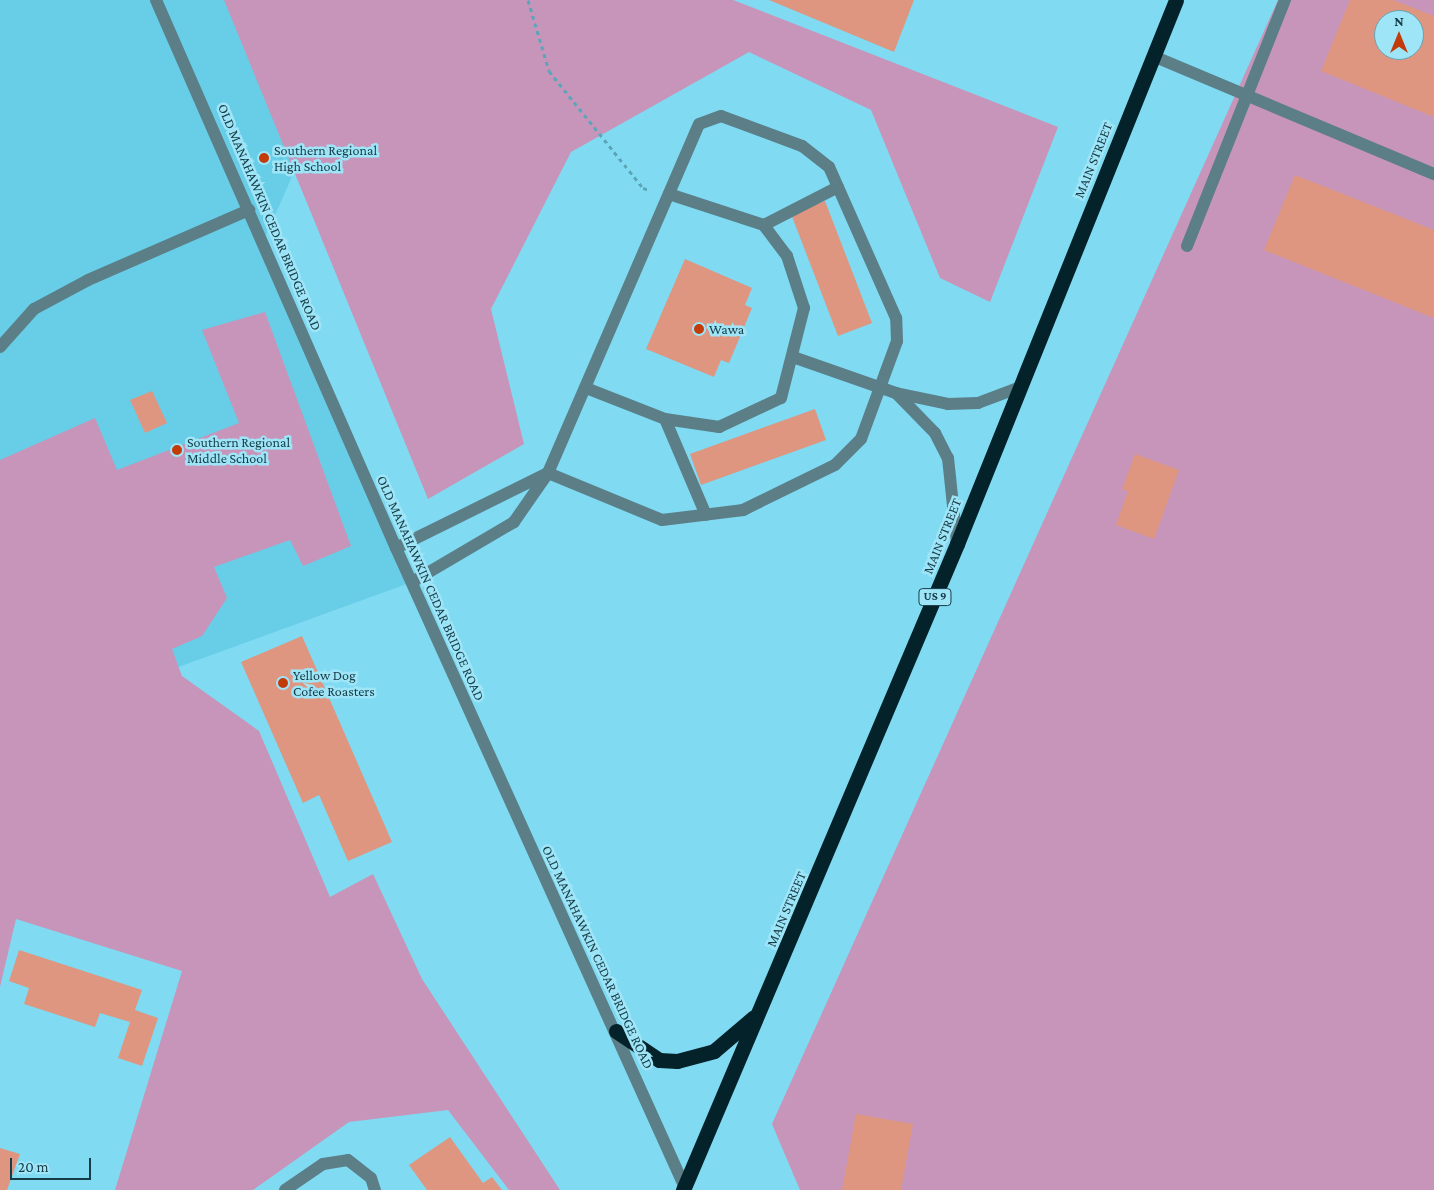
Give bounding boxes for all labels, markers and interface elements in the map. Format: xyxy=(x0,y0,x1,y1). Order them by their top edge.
north arrow xyxy=(1374,10,1424,60)
text: N xyxy=(1394,13,1404,29)
street label: OLD MANAHAWKIN CEDAR BRIDGE ROAD xyxy=(214,101,326,333)
street label: MAIN STREET xyxy=(1070,120,1116,200)
place label: Southern Regional High School xyxy=(274,142,377,174)
marker: Southern Regional High School xyxy=(258,152,270,164)
place label: Wawa xyxy=(709,321,744,337)
marker: Wawa xyxy=(693,323,705,335)
place label: Southern Regional Middle School xyxy=(187,434,290,467)
marker: Southern Regional Middle School xyxy=(171,444,183,456)
street label: OLD MANAHAWKIN CEDAR BRIDGE ROAD xyxy=(374,473,488,703)
street label: MAIN STREET xyxy=(919,496,965,576)
road number: US 9 xyxy=(918,588,952,606)
place label: Yellow Dog Cofee Roasters xyxy=(293,667,375,700)
marker: Yellow Dog Cofee Roasters xyxy=(277,677,289,689)
street label: OLD MANAHAWKIN CEDAR BRIDGE ROAD xyxy=(539,843,657,1071)
street label: MAIN STREET xyxy=(763,869,809,949)
scale bar xyxy=(12,1148,94,1180)
text: 20 m xyxy=(18,1159,49,1175)

